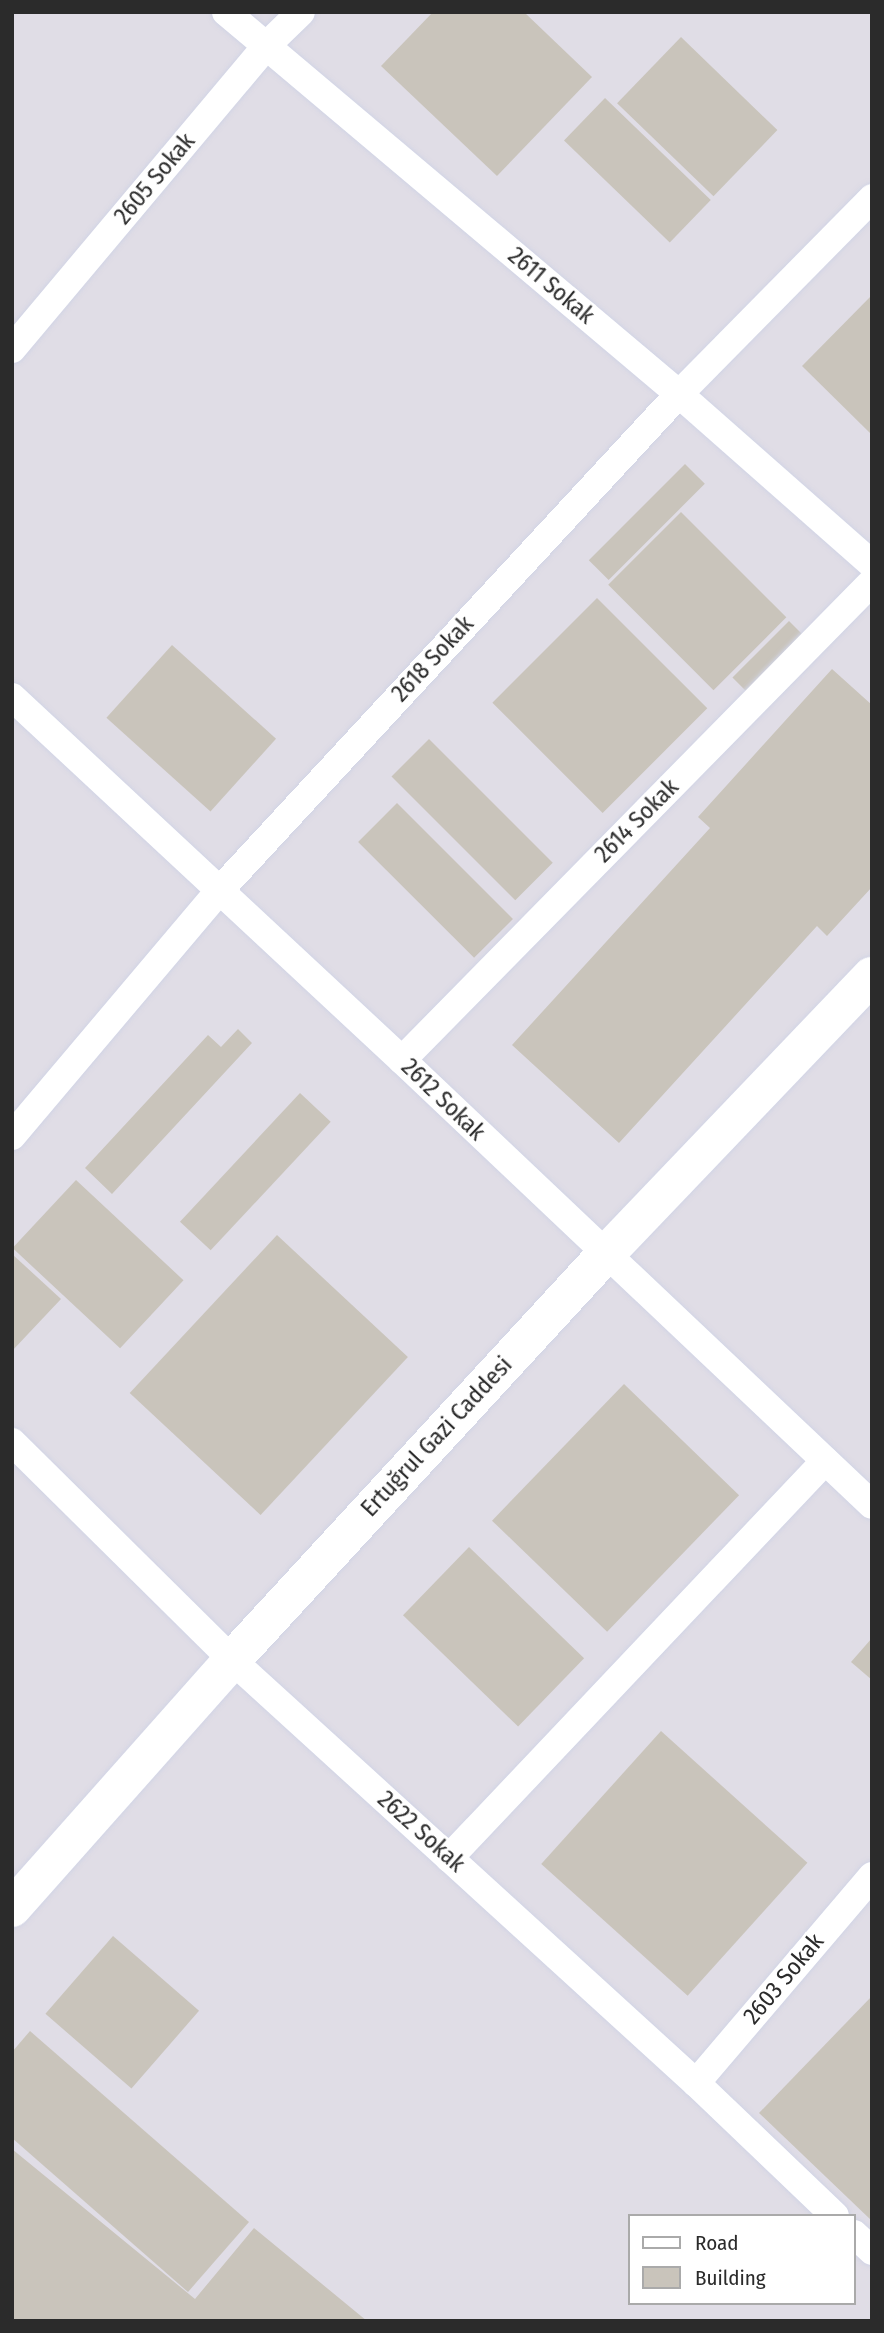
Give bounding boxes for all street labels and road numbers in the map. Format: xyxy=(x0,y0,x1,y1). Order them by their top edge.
street label: 2605 Sokak xyxy=(109,128,201,230)
street label: 2611 Sokak xyxy=(502,242,600,330)
street label: 2618 Sokak xyxy=(386,610,480,708)
street label: 2614 Sokak xyxy=(589,773,685,869)
street label: 2612 Sokak xyxy=(395,1053,491,1147)
street label: Ertuğrul Gazi Caddesi xyxy=(355,1351,519,1523)
street label: 2622 Sokak xyxy=(371,1785,471,1879)
street label: 2603 Sokak xyxy=(738,1928,830,2030)

